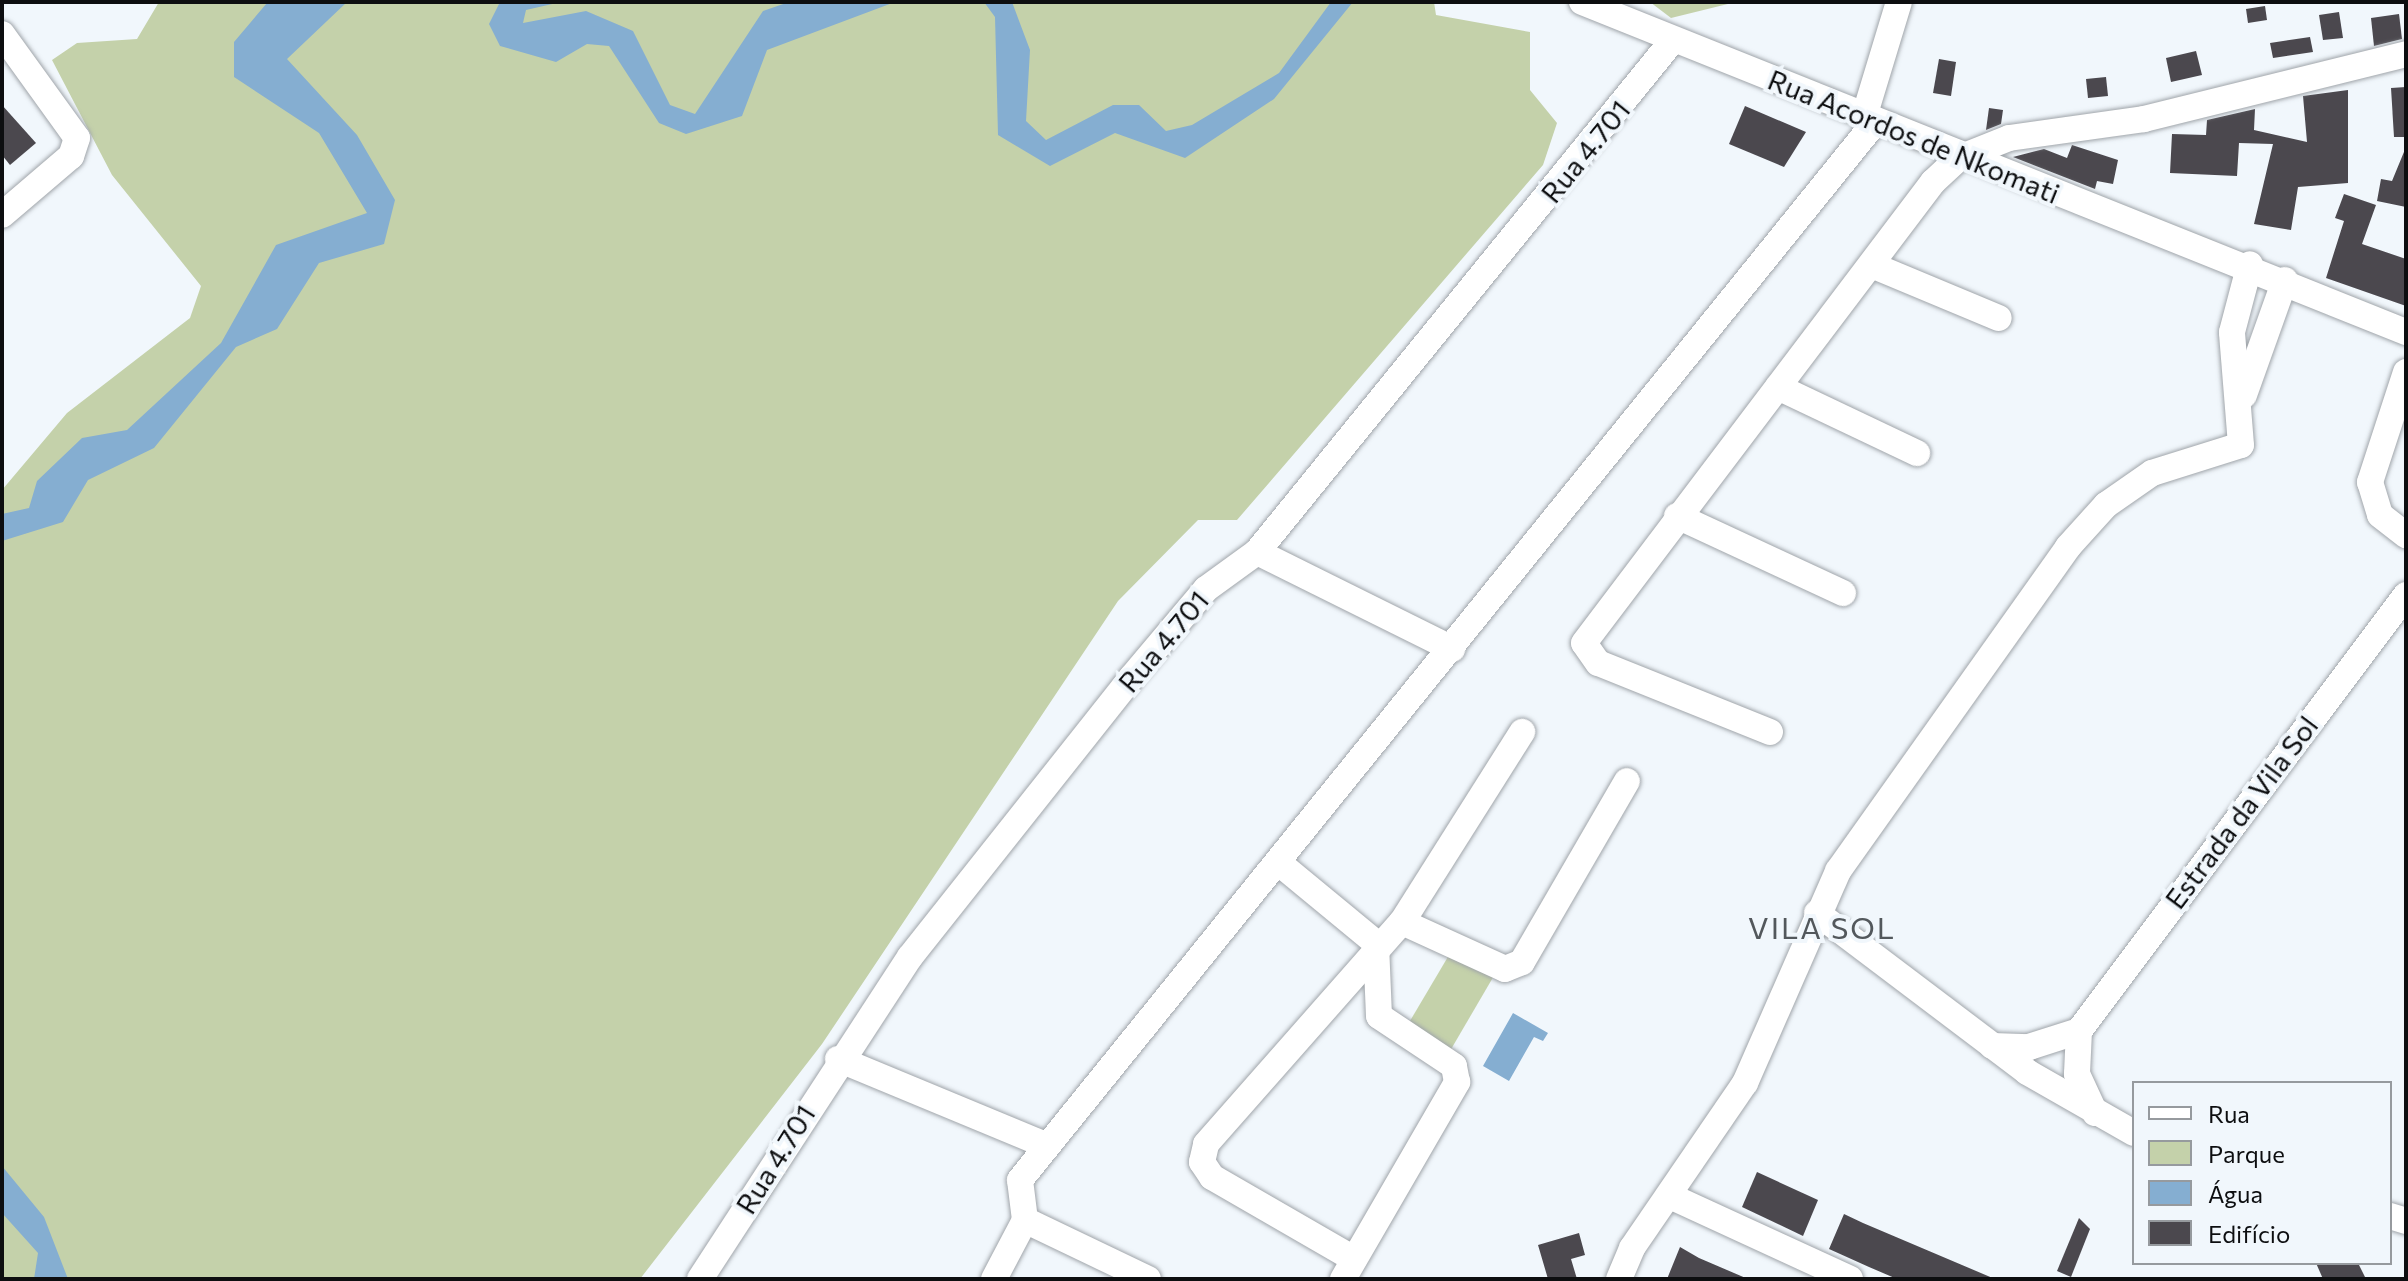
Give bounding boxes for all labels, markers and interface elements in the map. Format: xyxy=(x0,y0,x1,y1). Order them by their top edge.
street label: Rua Acordos de Nkomati xyxy=(1763,62,2065,210)
street label: Rua 4.701 xyxy=(1534,93,1636,209)
street label: Rua 4.701 xyxy=(1111,583,1215,699)
street label: Estrada da Vila Sol xyxy=(2158,709,2324,915)
district label: VILA SOL xyxy=(1748,909,1896,945)
legend xyxy=(2132,1081,2392,1265)
street label: Rua 4.701 xyxy=(728,1098,822,1220)
text: Rua xyxy=(2208,1099,2250,1128)
text: Parque xyxy=(2208,1139,2285,1168)
text: Água xyxy=(2208,1179,2263,1208)
text: Edifício xyxy=(2208,1219,2290,1248)

